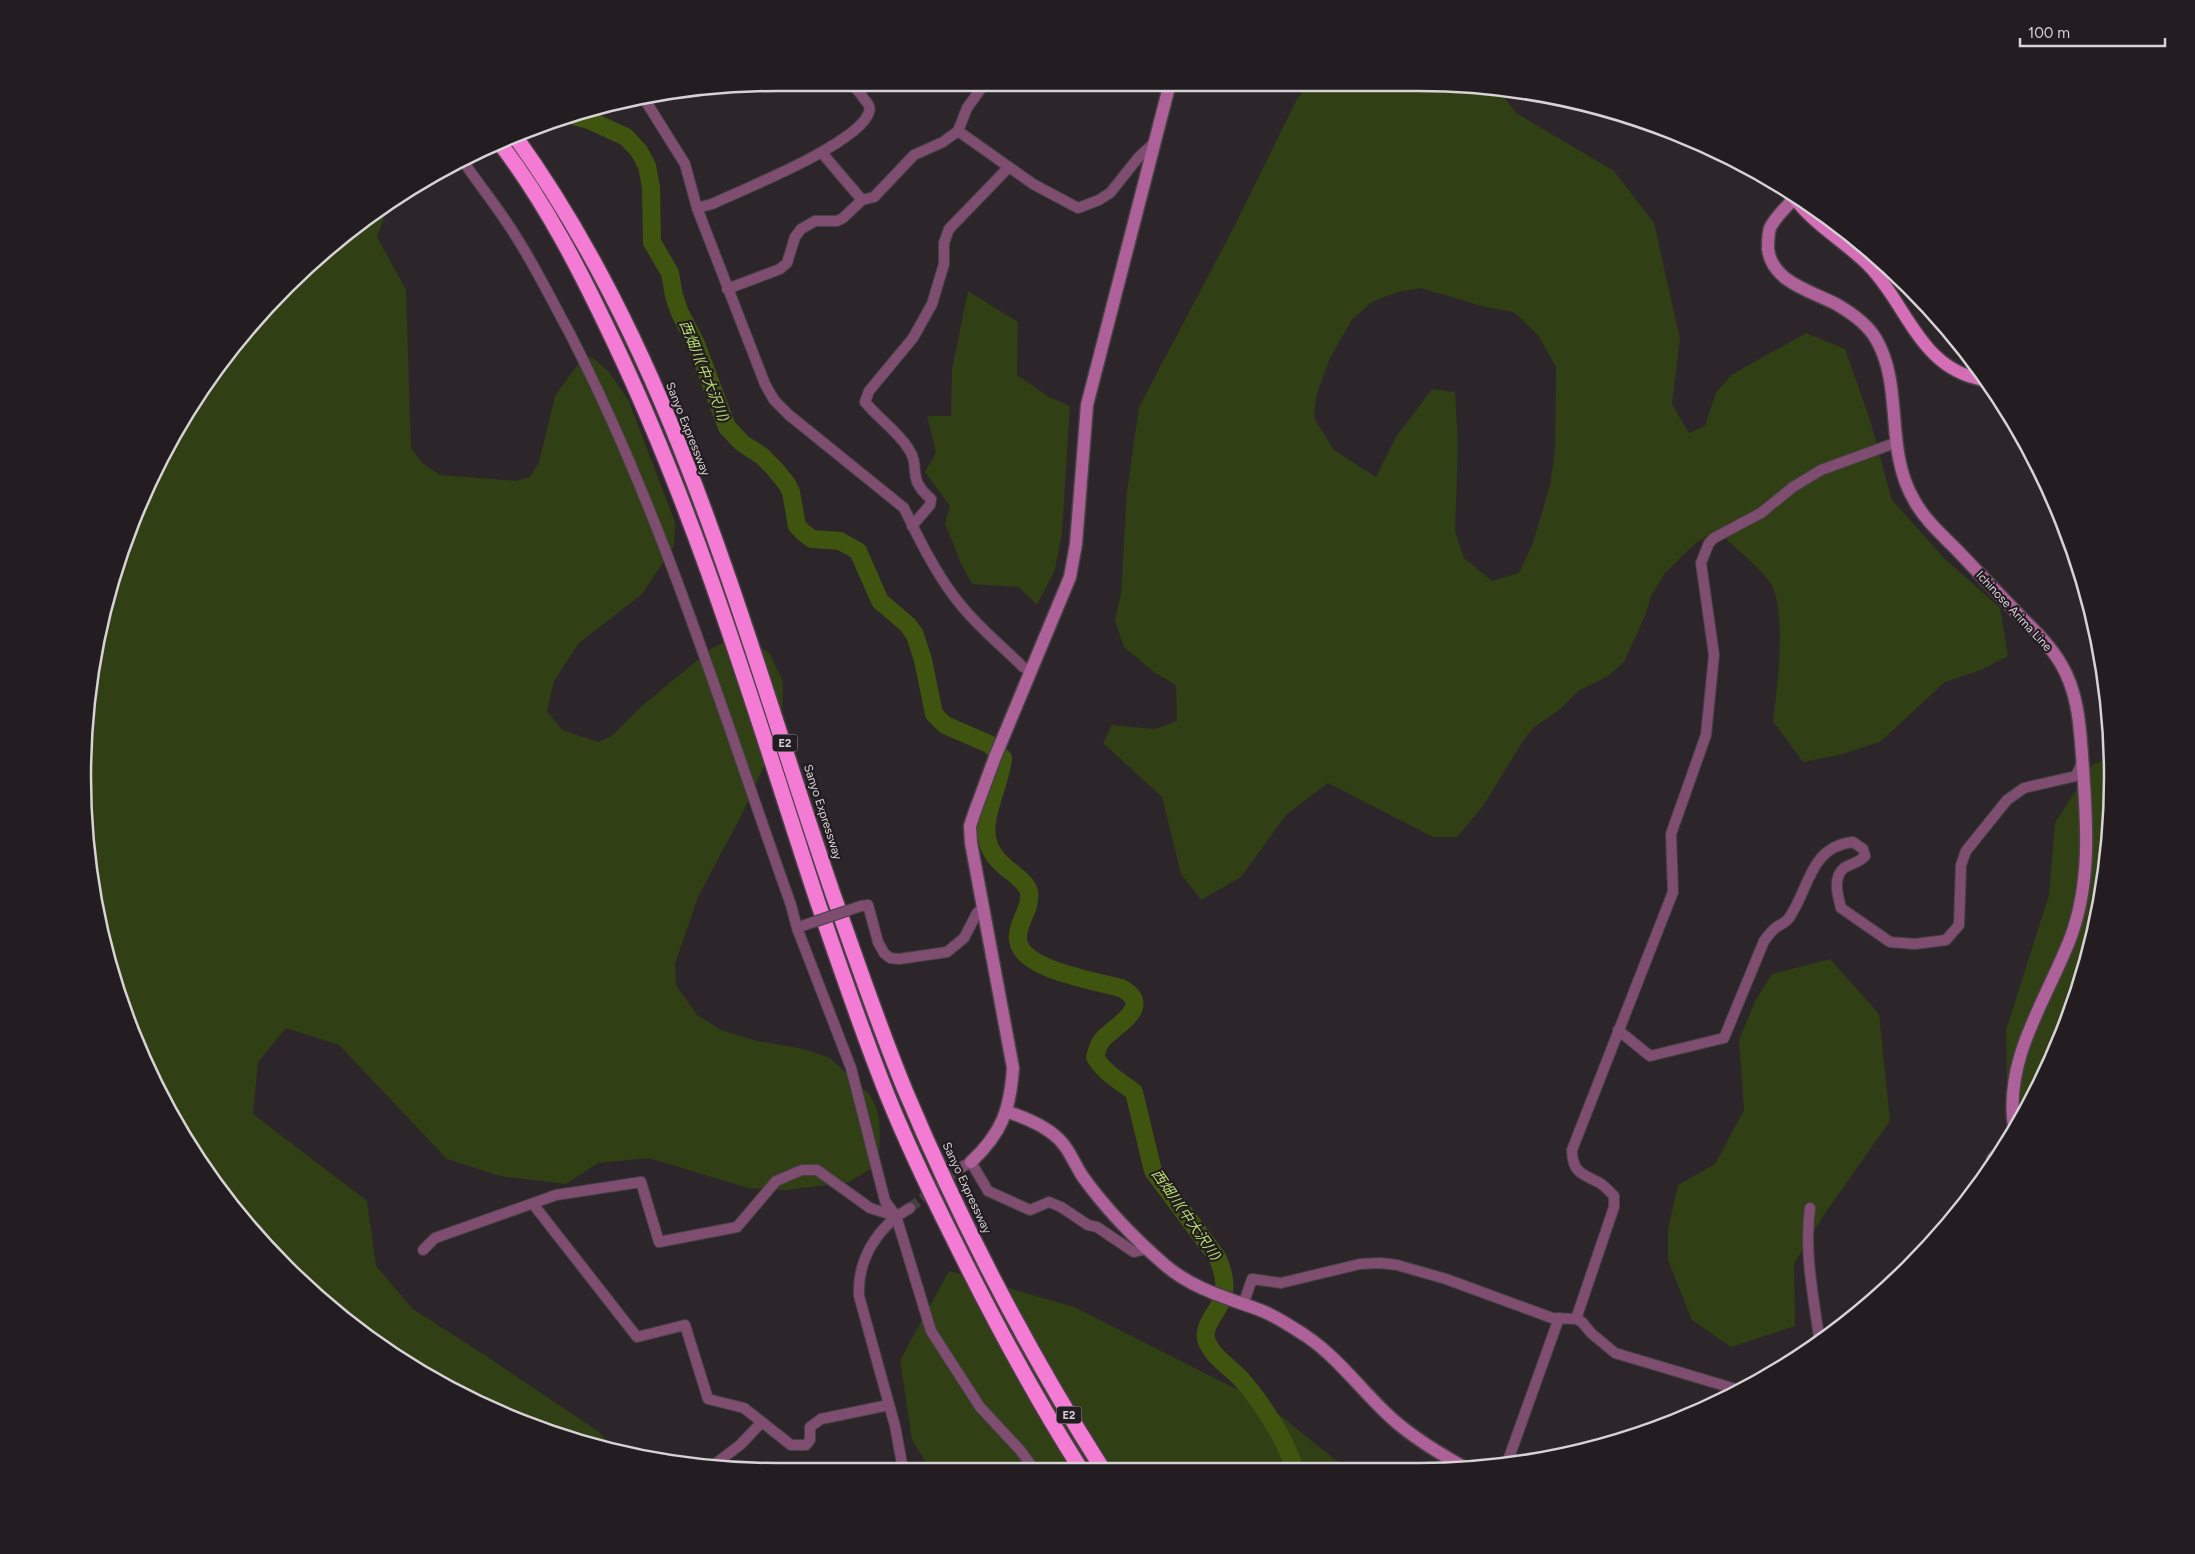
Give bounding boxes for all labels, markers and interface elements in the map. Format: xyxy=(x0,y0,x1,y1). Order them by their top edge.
scale bar xyxy=(2020,15,2165,47)
text: 100 m xyxy=(2028,24,2070,42)
water label: 西畑川(中大沢川) xyxy=(676,318,732,424)
street label: Sanyo Expressway xyxy=(663,380,713,478)
street label: Ichinose Arima Line xyxy=(1973,568,2055,654)
road number: E2 xyxy=(772,734,798,751)
street label: Sanyo Expressway xyxy=(801,763,845,862)
street label: Sanyo Expressway xyxy=(940,1140,995,1237)
water label: 西畑川(中大沢川) xyxy=(1148,1166,1224,1264)
road number: E2 xyxy=(1056,1406,1082,1424)

